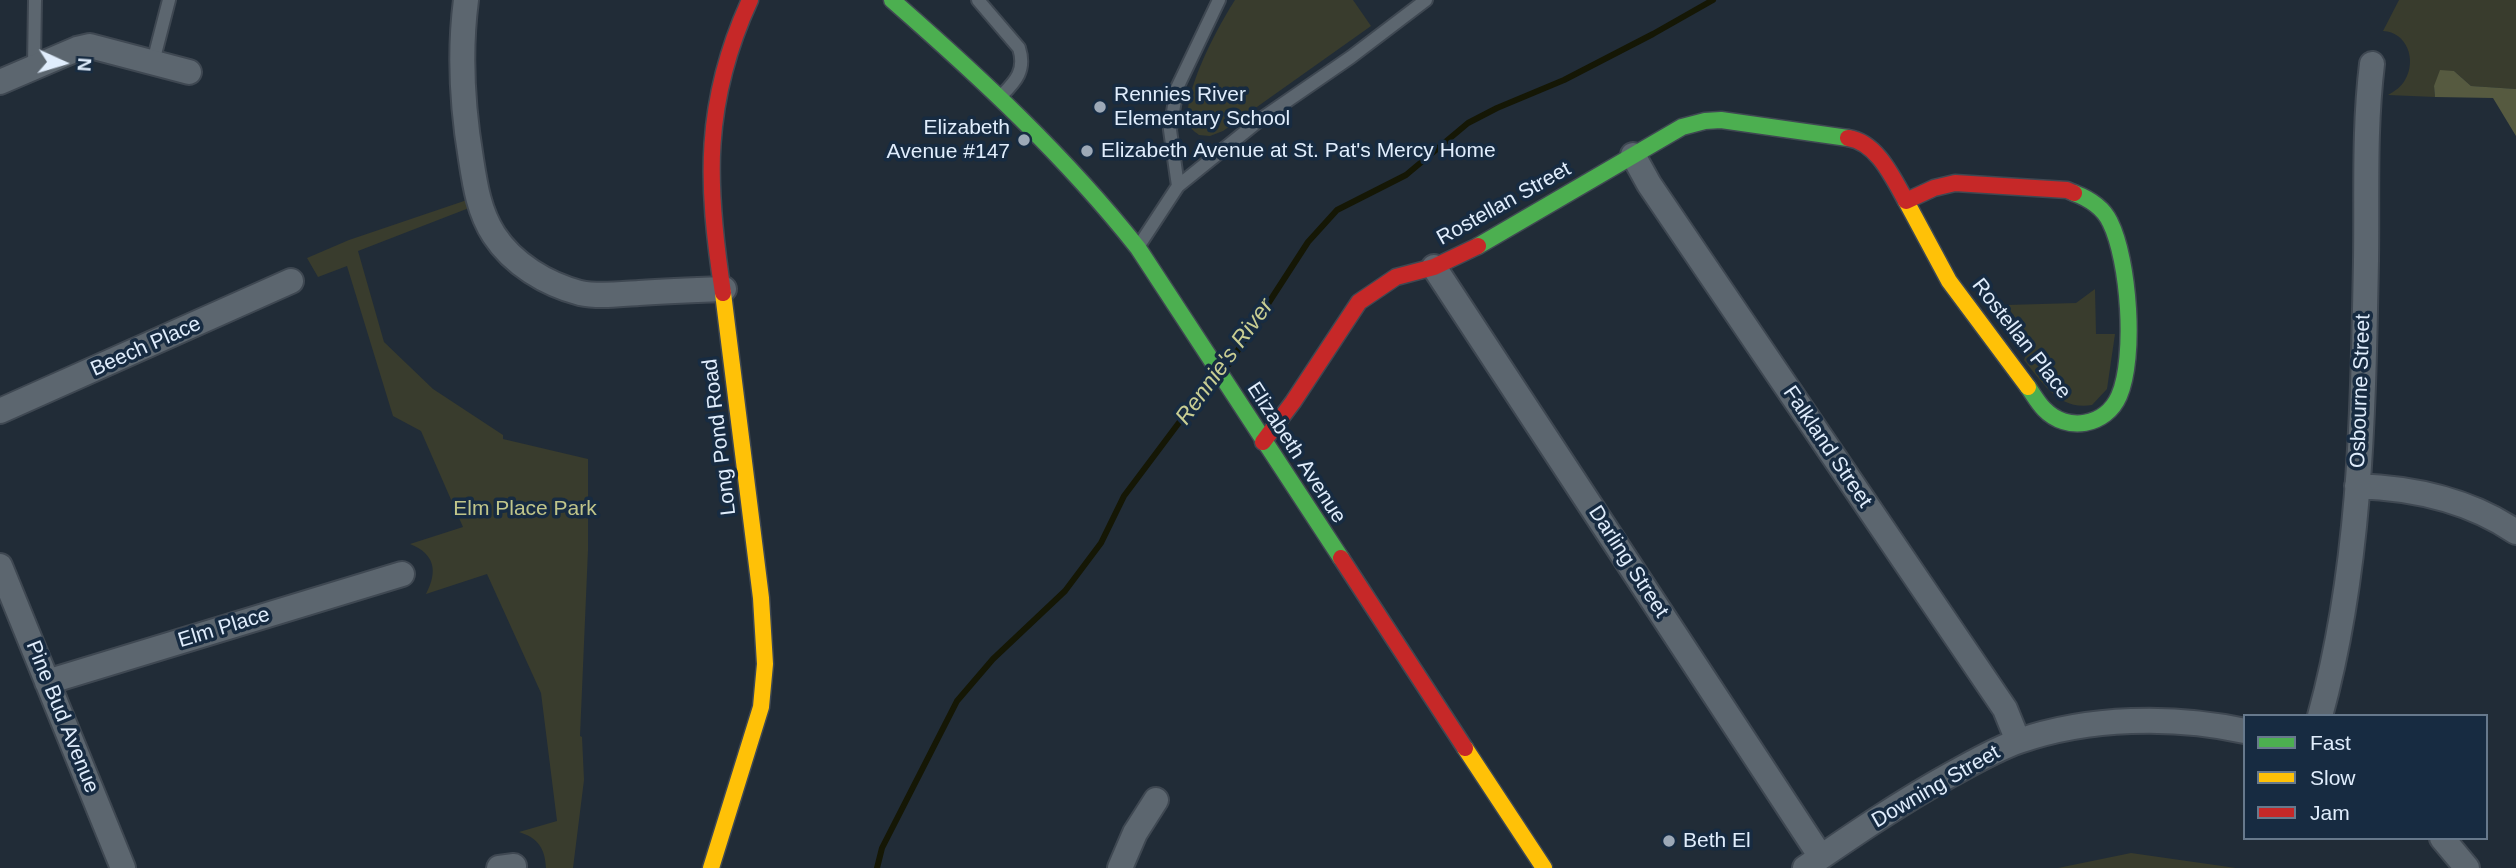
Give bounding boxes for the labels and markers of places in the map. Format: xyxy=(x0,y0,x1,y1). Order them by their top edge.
place label: Rennies River Elementary School xyxy=(1114,82,1290,132)
marker: Rennies River Elementary School xyxy=(1092,99,1108,115)
place label: Elizabeth Avenue #147 xyxy=(887,115,1010,165)
marker: Elizabeth Avenue #147 xyxy=(1016,132,1032,148)
place label: Elizabeth Avenue at St. Pat's Mercy Home xyxy=(1101,138,1496,164)
marker: Elizabeth Avenue at St. Pat's Mercy Home xyxy=(1079,143,1095,159)
place label: Beth El xyxy=(1683,828,1751,854)
marker: Beth El xyxy=(1661,833,1677,849)

